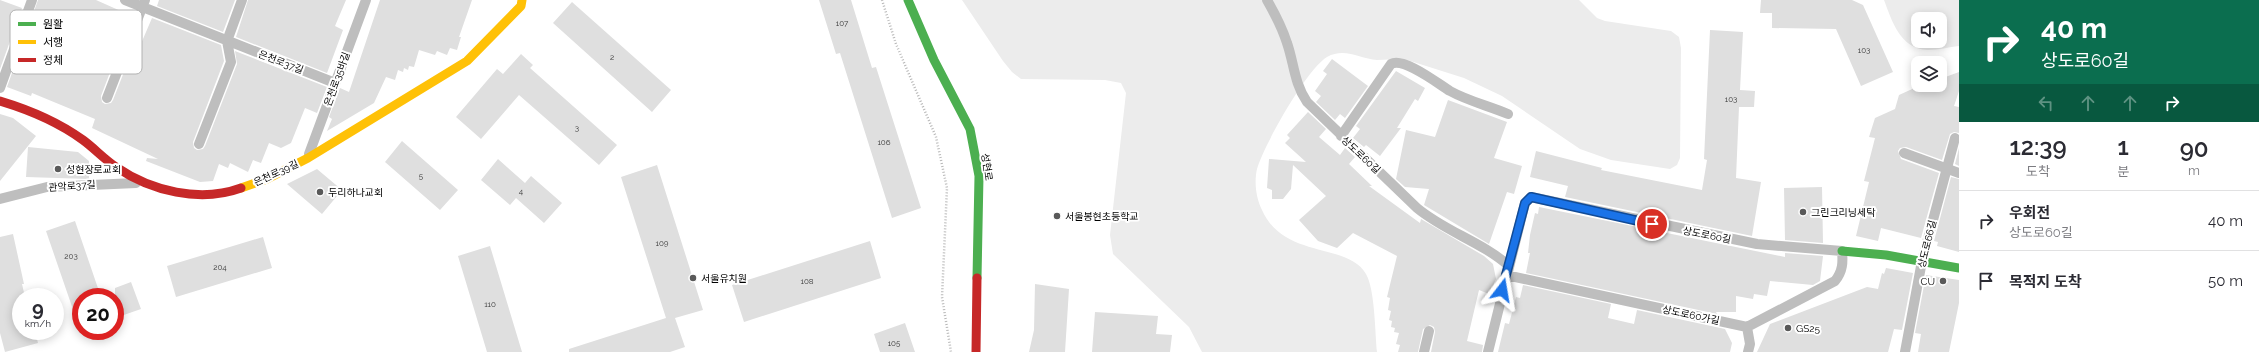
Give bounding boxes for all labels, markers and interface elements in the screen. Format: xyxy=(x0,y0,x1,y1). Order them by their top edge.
legend xyxy=(10,10,142,74)
map controls xyxy=(1911,12,1947,92)
button: sound xyxy=(1911,12,1947,48)
text: 40 m xyxy=(2041,12,2107,45)
icon: right xyxy=(1975,16,2027,68)
text: 원활 xyxy=(43,18,63,31)
house number: 107 xyxy=(836,18,849,28)
text: 서행 xyxy=(43,36,63,49)
house number: 103 xyxy=(1858,45,1870,55)
street label: 은천로37길 xyxy=(257,48,305,76)
street label: 은천로35바길 xyxy=(322,50,352,108)
text: 상도로60길 xyxy=(2041,50,2129,71)
house number: 2 xyxy=(610,52,614,62)
text: 정체 xyxy=(43,54,63,67)
button: layers xyxy=(1911,56,1947,92)
icon: left xyxy=(2035,92,2057,114)
icon: ahead xyxy=(2077,92,2099,114)
icon: ahead xyxy=(2119,92,2141,114)
icon: right xyxy=(2161,92,2183,114)
house number: 103 xyxy=(1725,94,1737,104)
house number: 3 xyxy=(575,123,579,133)
text: 12:39 xyxy=(2010,132,2067,161)
text: 1 xyxy=(2117,132,2129,161)
street label: 상도로60길 xyxy=(1339,134,1383,176)
text: 90 xyxy=(2180,134,2209,163)
house number: 106 xyxy=(877,137,891,147)
street label: 성현로 xyxy=(980,153,994,181)
street label: 은천로39길 xyxy=(252,158,300,188)
text: m xyxy=(2188,163,2200,178)
marker: 성현장로교회 xyxy=(53,164,63,174)
place label: 성현장로교회 xyxy=(66,164,121,175)
text: 도착 xyxy=(2026,164,2050,179)
text: 분 xyxy=(2117,164,2129,179)
house number: 5 xyxy=(419,171,424,181)
street label: 관악로37길 xyxy=(48,179,96,193)
house number: 4 xyxy=(519,186,524,196)
marker: 두리하나교회 xyxy=(315,187,325,197)
place label: 두리하나교회 xyxy=(328,187,383,198)
text: 우회전 xyxy=(2009,204,2050,222)
pin xyxy=(1635,207,1669,241)
marker: 그린크리닝세탁 xyxy=(1798,207,1808,217)
place label: 그린크리닝세탁 xyxy=(1811,207,1876,218)
icon: right xyxy=(1975,210,1997,232)
marker: 서울봉현초등학교 xyxy=(1052,211,1062,221)
place label: 서울봉현초등학교 xyxy=(1065,211,1139,222)
text: 40 m xyxy=(2208,212,2243,230)
icon: arrive xyxy=(1641,213,1663,235)
street label: 상도로66길 xyxy=(1916,219,1938,269)
street label: 상도로60길 xyxy=(1682,225,1732,245)
text: 상도로60길 xyxy=(2009,225,2073,240)
house number: 109 xyxy=(655,238,669,248)
house number: 203 xyxy=(64,251,78,261)
house number: 204 xyxy=(213,262,227,272)
position arrow xyxy=(1481,269,1523,311)
icon: arrive xyxy=(1975,270,1997,292)
text: 50 m xyxy=(2208,272,2243,290)
marker: 서울유치원 xyxy=(688,273,698,283)
place label: 서울유치원 xyxy=(701,273,747,284)
text: 목적지 도착 xyxy=(2009,273,2082,291)
house number: 108 xyxy=(800,276,814,286)
place label: CU xyxy=(1921,276,1935,287)
marker: CU xyxy=(1938,276,1948,286)
speed limit sign: 20 xyxy=(72,288,124,340)
text: 9 xyxy=(32,297,44,321)
house number: 110 xyxy=(484,299,496,309)
street label: 상도로60가길 xyxy=(1661,304,1721,326)
text: km/h xyxy=(25,318,51,329)
marker: GS25 xyxy=(1783,323,1793,333)
place label: GS25 xyxy=(1796,323,1820,334)
house number: 105 xyxy=(888,338,901,348)

